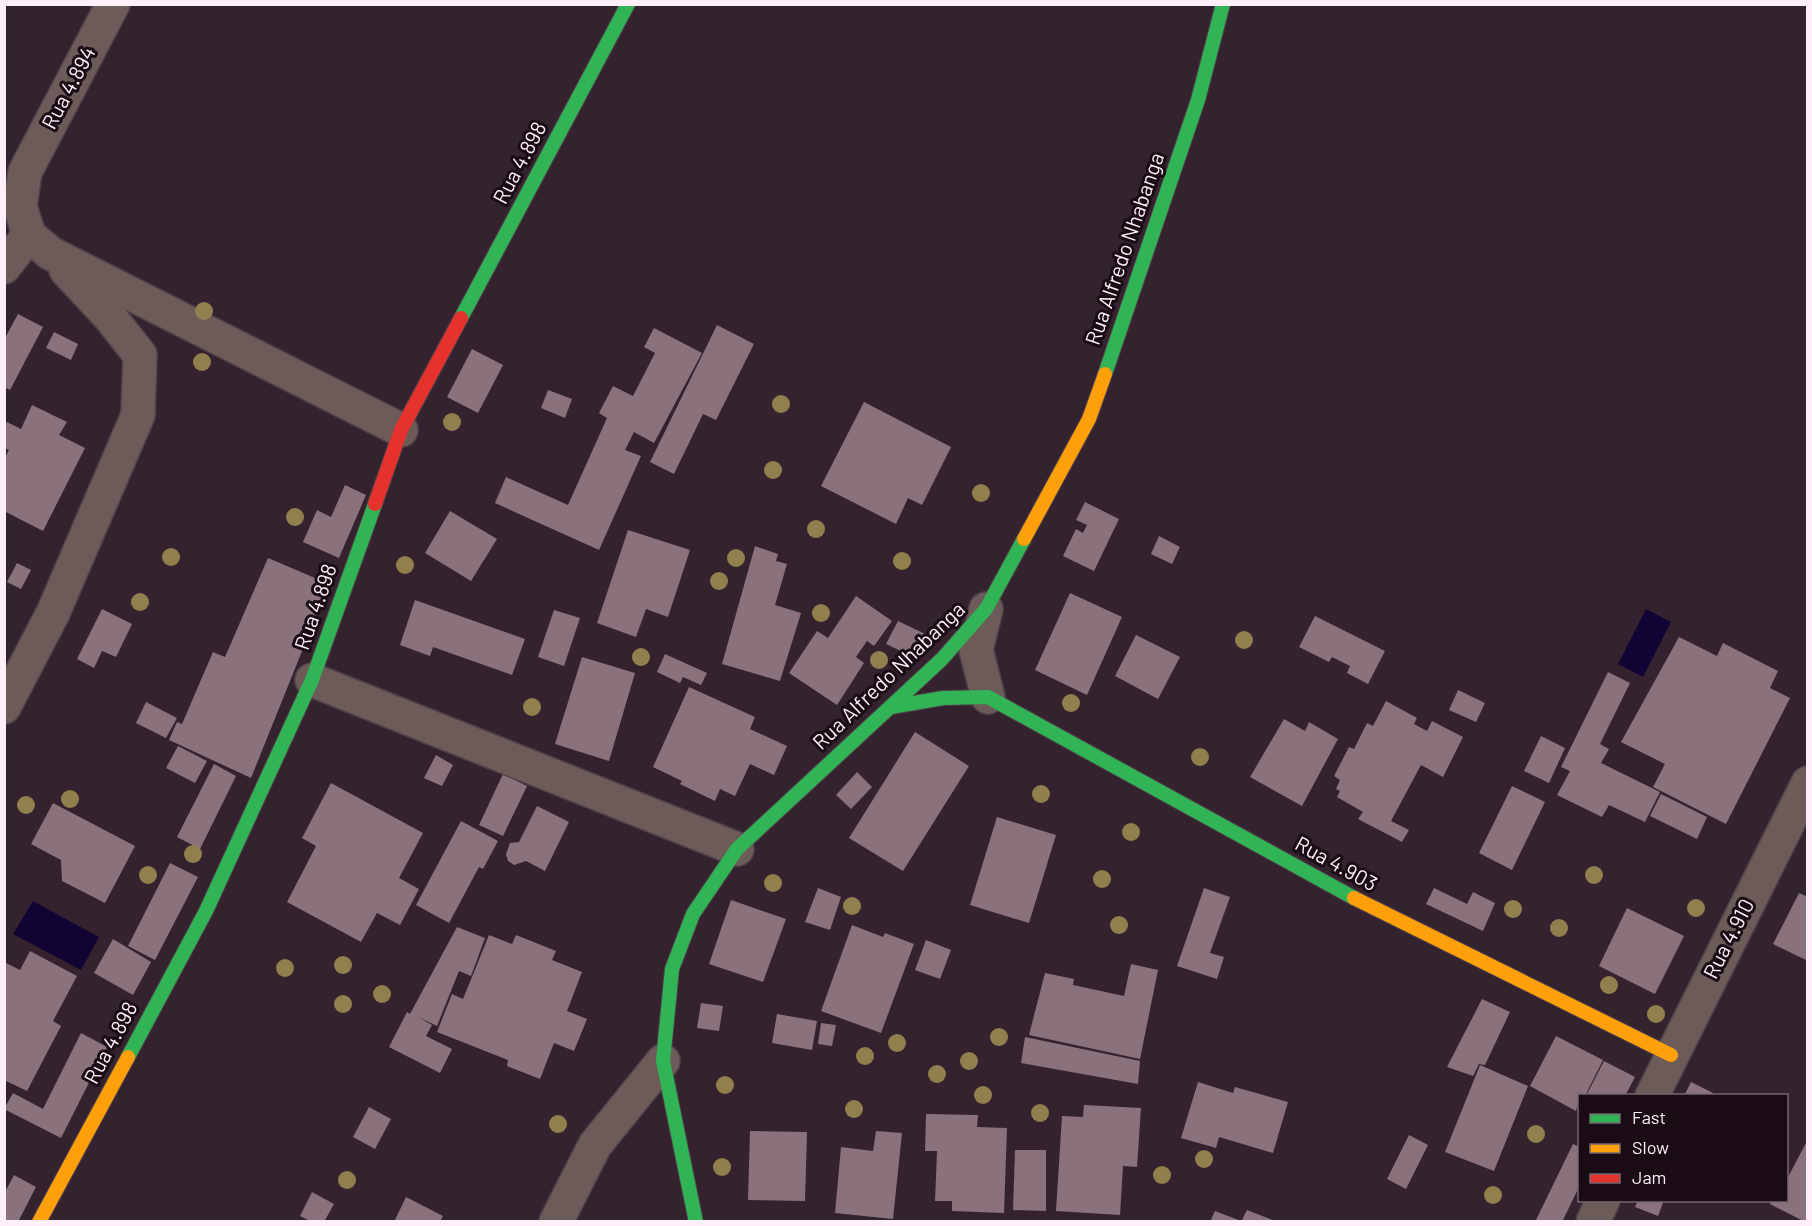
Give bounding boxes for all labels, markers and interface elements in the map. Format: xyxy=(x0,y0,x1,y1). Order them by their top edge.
street label: Rua 4.894 xyxy=(36,42,100,133)
street label: Rua 4.898 xyxy=(487,117,551,208)
street label: Rua Alfredo Nhabanga xyxy=(1079,149,1168,348)
street label: Rua 4.898 xyxy=(288,560,341,653)
street label: Rua Alfredo Nhabanga xyxy=(807,596,969,754)
street label: Rua 4.903 xyxy=(1291,830,1382,895)
street label: Rua 4.910 xyxy=(1697,894,1758,982)
street label: Rua 4.898 xyxy=(78,997,142,1088)
legend xyxy=(1578,1094,1788,1202)
text: Fast xyxy=(1632,1106,1666,1128)
text: Slow xyxy=(1632,1136,1669,1158)
text: Jam xyxy=(1632,1166,1666,1188)

